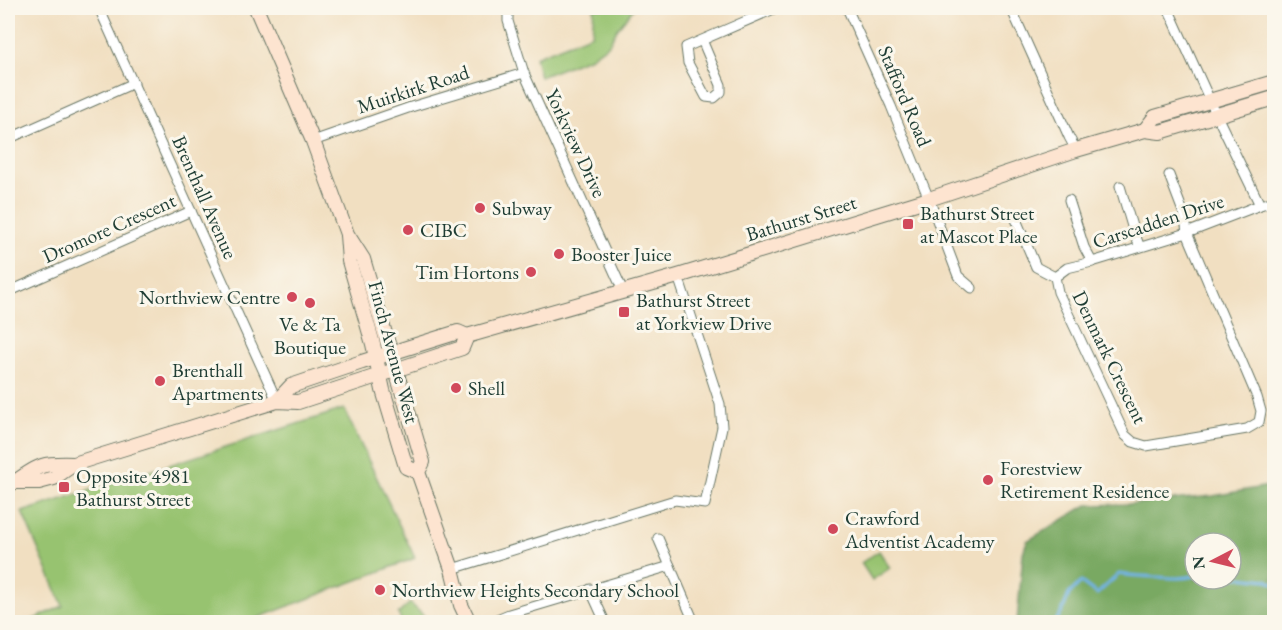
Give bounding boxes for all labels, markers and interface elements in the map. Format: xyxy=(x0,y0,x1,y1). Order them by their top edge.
street label: Stafford Road xyxy=(872,42,938,151)
street label: Muirkirk Road xyxy=(354,58,473,119)
street label: Yorkview Drive xyxy=(539,84,613,202)
street label: Brenthall Avenue xyxy=(166,131,244,263)
street label: Dromore Crescent xyxy=(38,187,180,269)
street label: Carscadden Drive xyxy=(1089,187,1227,254)
street label: Bathurst Street xyxy=(743,189,860,247)
place label: Subway xyxy=(492,195,552,221)
place label: Bathurst Street at Mascot Place xyxy=(920,200,1038,249)
marker: Subway xyxy=(473,201,487,215)
place label: CIBC xyxy=(420,217,467,243)
marker: Bathurst Street at Mascot Place xyxy=(901,217,915,231)
marker: CIBC xyxy=(401,223,415,237)
place label: Booster Juice xyxy=(571,241,672,267)
marker: Booster Juice xyxy=(552,247,566,261)
place label: Tim Hortons xyxy=(415,259,519,285)
marker: Tim Hortons xyxy=(524,265,538,279)
street label: Finch Avenue West xyxy=(362,278,426,427)
place label: Northview Centre xyxy=(139,284,280,310)
street label: Denmark Crescent xyxy=(1067,286,1154,428)
place label: Bathurst Street at Yorkview Drive xyxy=(636,287,772,336)
marker: Northview Centre xyxy=(285,290,299,304)
marker: Ve & Ta Boutique xyxy=(303,296,317,310)
marker: Bathurst Street at Yorkview Drive xyxy=(617,305,631,319)
place label: Ve & Ta Boutique xyxy=(274,311,346,360)
place label: Brenthall Apartments xyxy=(171,357,263,406)
marker: Brenthall Apartments xyxy=(153,374,167,388)
place label: Shell xyxy=(468,375,505,401)
marker: Shell xyxy=(449,381,463,395)
place label: Forestview Retirement Residence xyxy=(1000,455,1170,504)
place label: Opposite 4981 Bathurst Street xyxy=(76,463,191,512)
marker: Forestview Retirement Residence xyxy=(981,473,995,487)
marker: Opposite 4981 Bathurst Street xyxy=(57,480,71,494)
place label: Crawford Adventist Academy xyxy=(844,505,995,554)
marker: Crawford Adventist Academy xyxy=(826,522,840,536)
north arrow xyxy=(1183,531,1243,591)
text: N xyxy=(1187,555,1210,570)
place label: Northview Heights Secondary School xyxy=(392,577,679,603)
marker: Northview Heights Secondary School xyxy=(373,583,387,597)

